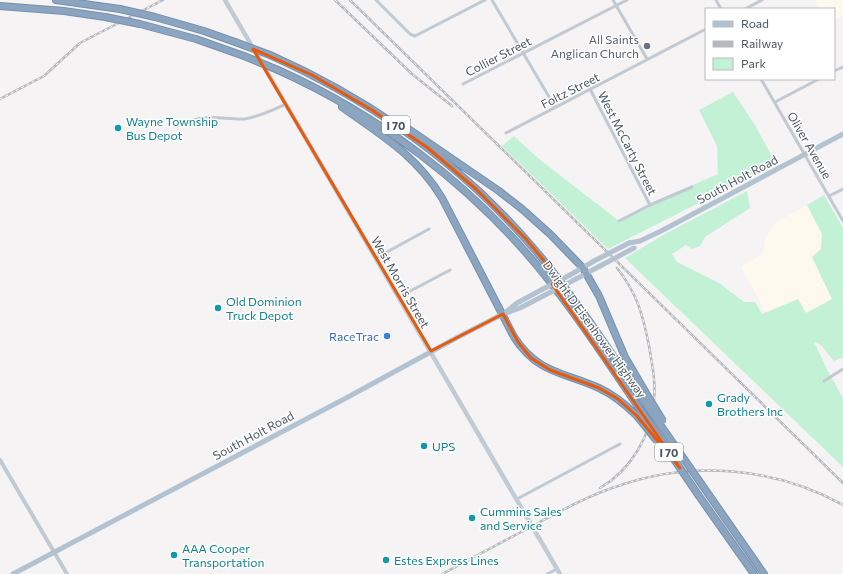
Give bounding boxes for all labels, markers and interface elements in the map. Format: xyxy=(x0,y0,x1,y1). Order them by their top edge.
legend xyxy=(705,8,835,80)
text: Road xyxy=(741,16,769,30)
place label: All Saints Anglican Church xyxy=(551,32,639,60)
street label: Collier Street xyxy=(463,33,533,79)
text: Railway xyxy=(741,36,783,50)
marker: All Saints Anglican Church xyxy=(642,41,652,51)
text: Park xyxy=(741,56,767,70)
street label: Foltz Street xyxy=(538,69,602,111)
street label: West McCarty Street xyxy=(596,89,660,197)
street label: Oliver Avenue xyxy=(785,109,835,181)
place label: Wayne Township Bus Depot xyxy=(126,114,218,142)
road number: I 70 xyxy=(382,116,410,134)
marker: Wayne Township Bus Depot xyxy=(113,123,123,133)
street label: South Holt Road xyxy=(694,152,780,206)
street label: West Morris Street xyxy=(369,234,433,330)
street label: Dwight D Eisenhower Highway xyxy=(541,258,649,400)
place label: Old Dominion Truck Depot xyxy=(226,294,302,322)
marker: Old Dominion Truck Depot xyxy=(213,303,223,313)
place label: RaceTrac xyxy=(329,329,379,343)
marker: RaceTrac xyxy=(382,331,392,341)
place label: Grady Brothers Inc xyxy=(717,390,783,418)
marker: Grady Brothers Inc xyxy=(704,399,714,409)
street label: South Holt Road xyxy=(210,408,296,462)
place label: UPS xyxy=(432,439,455,453)
marker: UPS xyxy=(419,441,429,451)
road number: I 70 xyxy=(655,443,683,461)
place label: Cummins Sales and Service xyxy=(480,504,562,532)
marker: Cummins Sales and Service xyxy=(467,513,477,523)
place label: AAA Cooper Transportation xyxy=(182,541,264,569)
marker: AAA Cooper Transportation xyxy=(169,550,179,560)
place label: Estes Express Lines xyxy=(394,553,499,567)
marker: Estes Express Lines xyxy=(381,555,391,565)

